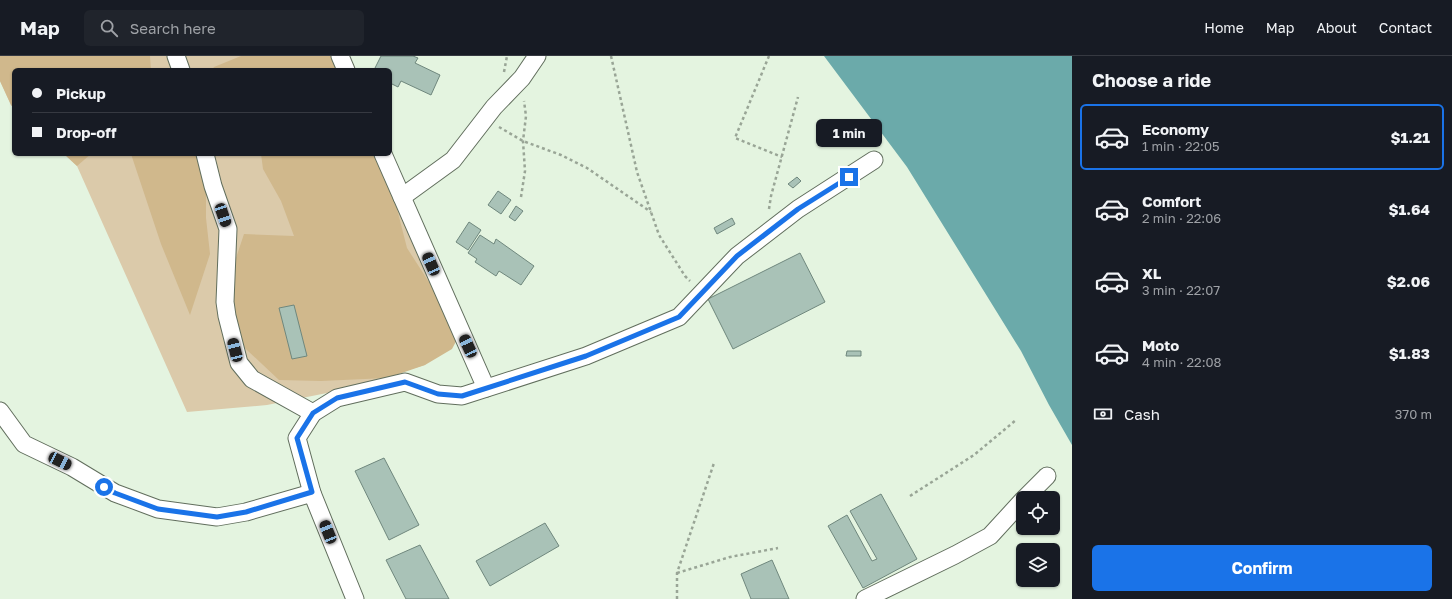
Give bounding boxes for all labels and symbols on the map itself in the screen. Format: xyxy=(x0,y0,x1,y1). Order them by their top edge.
callout: 1 min xyxy=(816,119,882,147)
route end xyxy=(840,168,858,186)
car xyxy=(213,202,233,228)
car xyxy=(421,251,441,277)
car xyxy=(457,333,479,359)
car xyxy=(226,337,244,363)
car xyxy=(47,450,73,472)
route start xyxy=(95,478,113,496)
car xyxy=(318,519,338,545)

